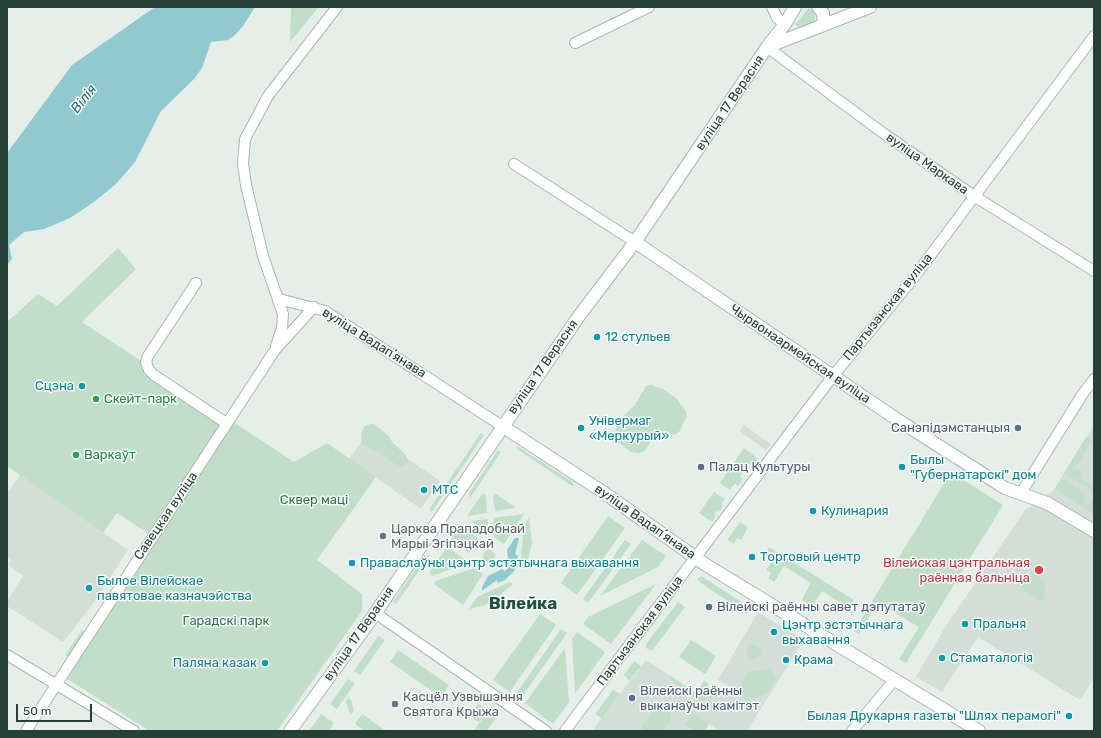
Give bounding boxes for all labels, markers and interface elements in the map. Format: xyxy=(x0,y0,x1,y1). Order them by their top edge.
street label: вуліца 17 Верасня xyxy=(692,52,768,154)
water label: Вілія xyxy=(68,81,100,117)
street label: вуліца Маркава xyxy=(883,130,971,198)
street label: Партызанская вуліца xyxy=(840,250,936,364)
street label: Чырвонаармейская вуліца xyxy=(727,301,873,407)
street label: вуліца Вадапʼянава xyxy=(319,305,429,381)
street label: вуліца 17 Верасня xyxy=(505,317,581,417)
place label: 12 стульев xyxy=(605,329,671,345)
marker: 12 стульев xyxy=(592,332,602,342)
place label: Сцэна xyxy=(35,378,74,394)
marker: Сцэна xyxy=(77,381,87,391)
place label: Скейт-парк xyxy=(104,391,177,407)
marker: Скейт-парк xyxy=(91,394,101,404)
place label: Універмаг «Меркурый» xyxy=(589,413,669,444)
place label: Санэпідэмстанцыя xyxy=(891,420,1010,436)
marker: Універмаг «Меркурый» xyxy=(576,423,586,433)
marker: Санэпідэмстанцыя xyxy=(1013,423,1023,433)
place label: Варкаўт xyxy=(84,447,136,463)
marker: Варкаўт xyxy=(71,450,81,460)
place label: Былы "Губернатарскі" дом xyxy=(910,452,1036,483)
place label: Палац Культуры xyxy=(709,459,811,475)
marker: Палац Культуры xyxy=(696,462,706,472)
marker: Былы "Губернатарскі" дом xyxy=(897,462,907,472)
street label: Савецкая вуліца xyxy=(131,469,201,563)
street label: вуліца Вадапʼянава xyxy=(591,481,699,563)
place label: МТС xyxy=(432,482,459,498)
marker: МТС xyxy=(419,485,429,495)
park label: Сквер маці xyxy=(280,492,348,508)
place label: Кулинария xyxy=(821,503,889,519)
marker: Кулинария xyxy=(808,506,818,516)
place label: Царква Прападобнай Марыі Эгіпэцкай xyxy=(391,521,525,552)
marker: Царква Прападобнай Марыі Эгіпэцкай xyxy=(378,531,388,541)
place label: Торговый центр xyxy=(760,549,861,565)
marker: Торговый центр xyxy=(747,552,757,562)
place label: Праваслаўны цэнтр эстэтычнага выхавання xyxy=(360,555,639,571)
place label: Вілейская цэнтральная раённая бальніца xyxy=(883,555,1030,586)
marker: Праваслаўны цэнтр эстэтычнага выхавання xyxy=(347,558,357,568)
marker: Вілейская цэнтральная раённая бальніца xyxy=(1033,564,1045,576)
place label: Былое Вілейскае павятовае казначэйства xyxy=(97,573,252,604)
street label: Партызанская вуліца xyxy=(594,573,686,689)
marker: Былое Вілейскае павятовае казначэйства xyxy=(84,583,94,593)
street label: вуліца 17 Верасня xyxy=(321,584,397,684)
district label: Вілейка xyxy=(489,594,557,614)
place label: Вілейскі раённы савет дэпутатаў xyxy=(717,599,926,615)
marker: Вілейскі раённы савет дэпутатаў xyxy=(704,602,714,612)
park label: Гарадскі парк xyxy=(183,613,269,629)
place label: Пральня xyxy=(973,616,1026,632)
place label: Цэнтр эстэтычнага выхавання xyxy=(782,617,903,648)
marker: Пральня xyxy=(960,619,970,629)
marker: Цэнтр эстэтычнага выхавання xyxy=(769,627,779,637)
place label: Стаматалогія xyxy=(950,650,1033,666)
place label: Крама xyxy=(794,652,833,668)
marker: Стаматалогія xyxy=(937,653,947,663)
place label: Паляна казак xyxy=(173,655,257,671)
marker: Крама xyxy=(781,655,791,665)
marker: Паляна казак xyxy=(260,658,270,668)
place label: Вілейскі раённы выканаўчы камітэт xyxy=(640,683,759,714)
place label: Касцёл Узвышэння Святога Крыжа xyxy=(403,689,523,720)
marker: Вілейскі раённы выканаўчы камітэт xyxy=(627,693,637,703)
scale bar xyxy=(18,696,94,722)
marker: Касцёл Узвышэння Святога Крыжа xyxy=(390,699,400,709)
text: 50 m xyxy=(23,704,51,718)
place label: Былая Друкарня газеты "Шлях перамогі" xyxy=(807,708,1061,724)
marker: Былая Друкарня газеты "Шлях перамогі" xyxy=(1064,711,1074,721)

